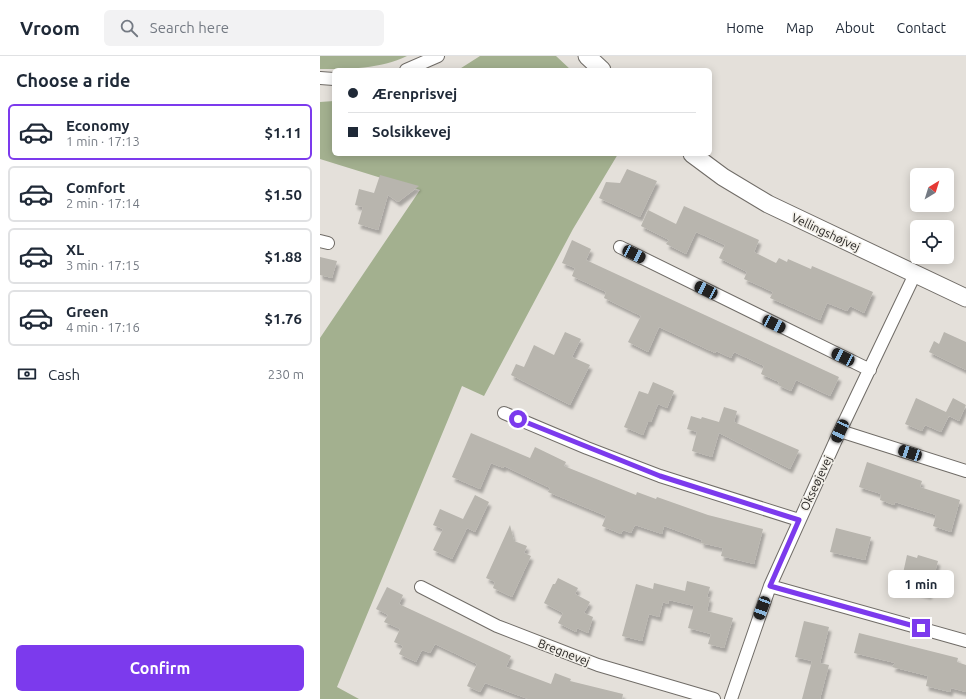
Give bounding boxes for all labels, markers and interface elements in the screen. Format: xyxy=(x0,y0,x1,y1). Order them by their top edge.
search box xyxy=(104,10,384,46)
text: Vroom xyxy=(20,17,80,39)
icon: search xyxy=(118,17,140,39)
text: Search here xyxy=(150,19,229,36)
text: Home xyxy=(726,20,764,36)
text: Map xyxy=(786,20,814,36)
text: About xyxy=(836,20,875,36)
text: Contact xyxy=(897,20,946,36)
text: Choose a ride xyxy=(16,70,130,90)
text: Ærenprisvej xyxy=(372,85,457,102)
icon: car xyxy=(18,114,54,150)
text: Economy xyxy=(66,117,130,134)
text: Solsikkevej xyxy=(372,123,451,140)
text: $1.11 xyxy=(264,124,302,141)
text: 1 min · 17:13 xyxy=(66,134,140,148)
north arrow xyxy=(910,168,954,212)
map controls xyxy=(910,168,954,264)
icon: car xyxy=(18,176,54,212)
text: Comfort xyxy=(66,179,125,196)
text: $1.50 xyxy=(264,186,302,203)
text: 2 min · 17:14 xyxy=(66,196,140,210)
street label: Vellingshøjvej xyxy=(790,210,862,254)
button: locate xyxy=(910,220,954,264)
icon: car xyxy=(18,238,54,274)
text: XL xyxy=(66,241,84,258)
car xyxy=(621,243,647,265)
text: $1.88 xyxy=(264,248,302,265)
text: 3 min · 17:15 xyxy=(66,258,140,272)
car xyxy=(693,279,719,301)
icon: car xyxy=(18,300,54,336)
text: Green xyxy=(66,303,108,320)
text: $1.76 xyxy=(264,310,302,327)
car xyxy=(761,313,787,335)
text: 4 min · 17:16 xyxy=(66,320,140,334)
car xyxy=(830,346,856,368)
icon: cash xyxy=(16,363,38,385)
text: Cash xyxy=(48,366,80,383)
text: 230 m xyxy=(268,367,304,381)
route start xyxy=(509,410,527,428)
car xyxy=(829,418,851,444)
car xyxy=(897,444,923,462)
street label: Okseøjevej xyxy=(798,453,834,513)
callout: 1 min xyxy=(888,570,954,598)
text: 1 min xyxy=(905,577,937,591)
car xyxy=(752,595,772,621)
route end xyxy=(912,619,930,637)
street label: Bregnevej xyxy=(536,636,592,668)
button: Confirm xyxy=(16,645,304,691)

